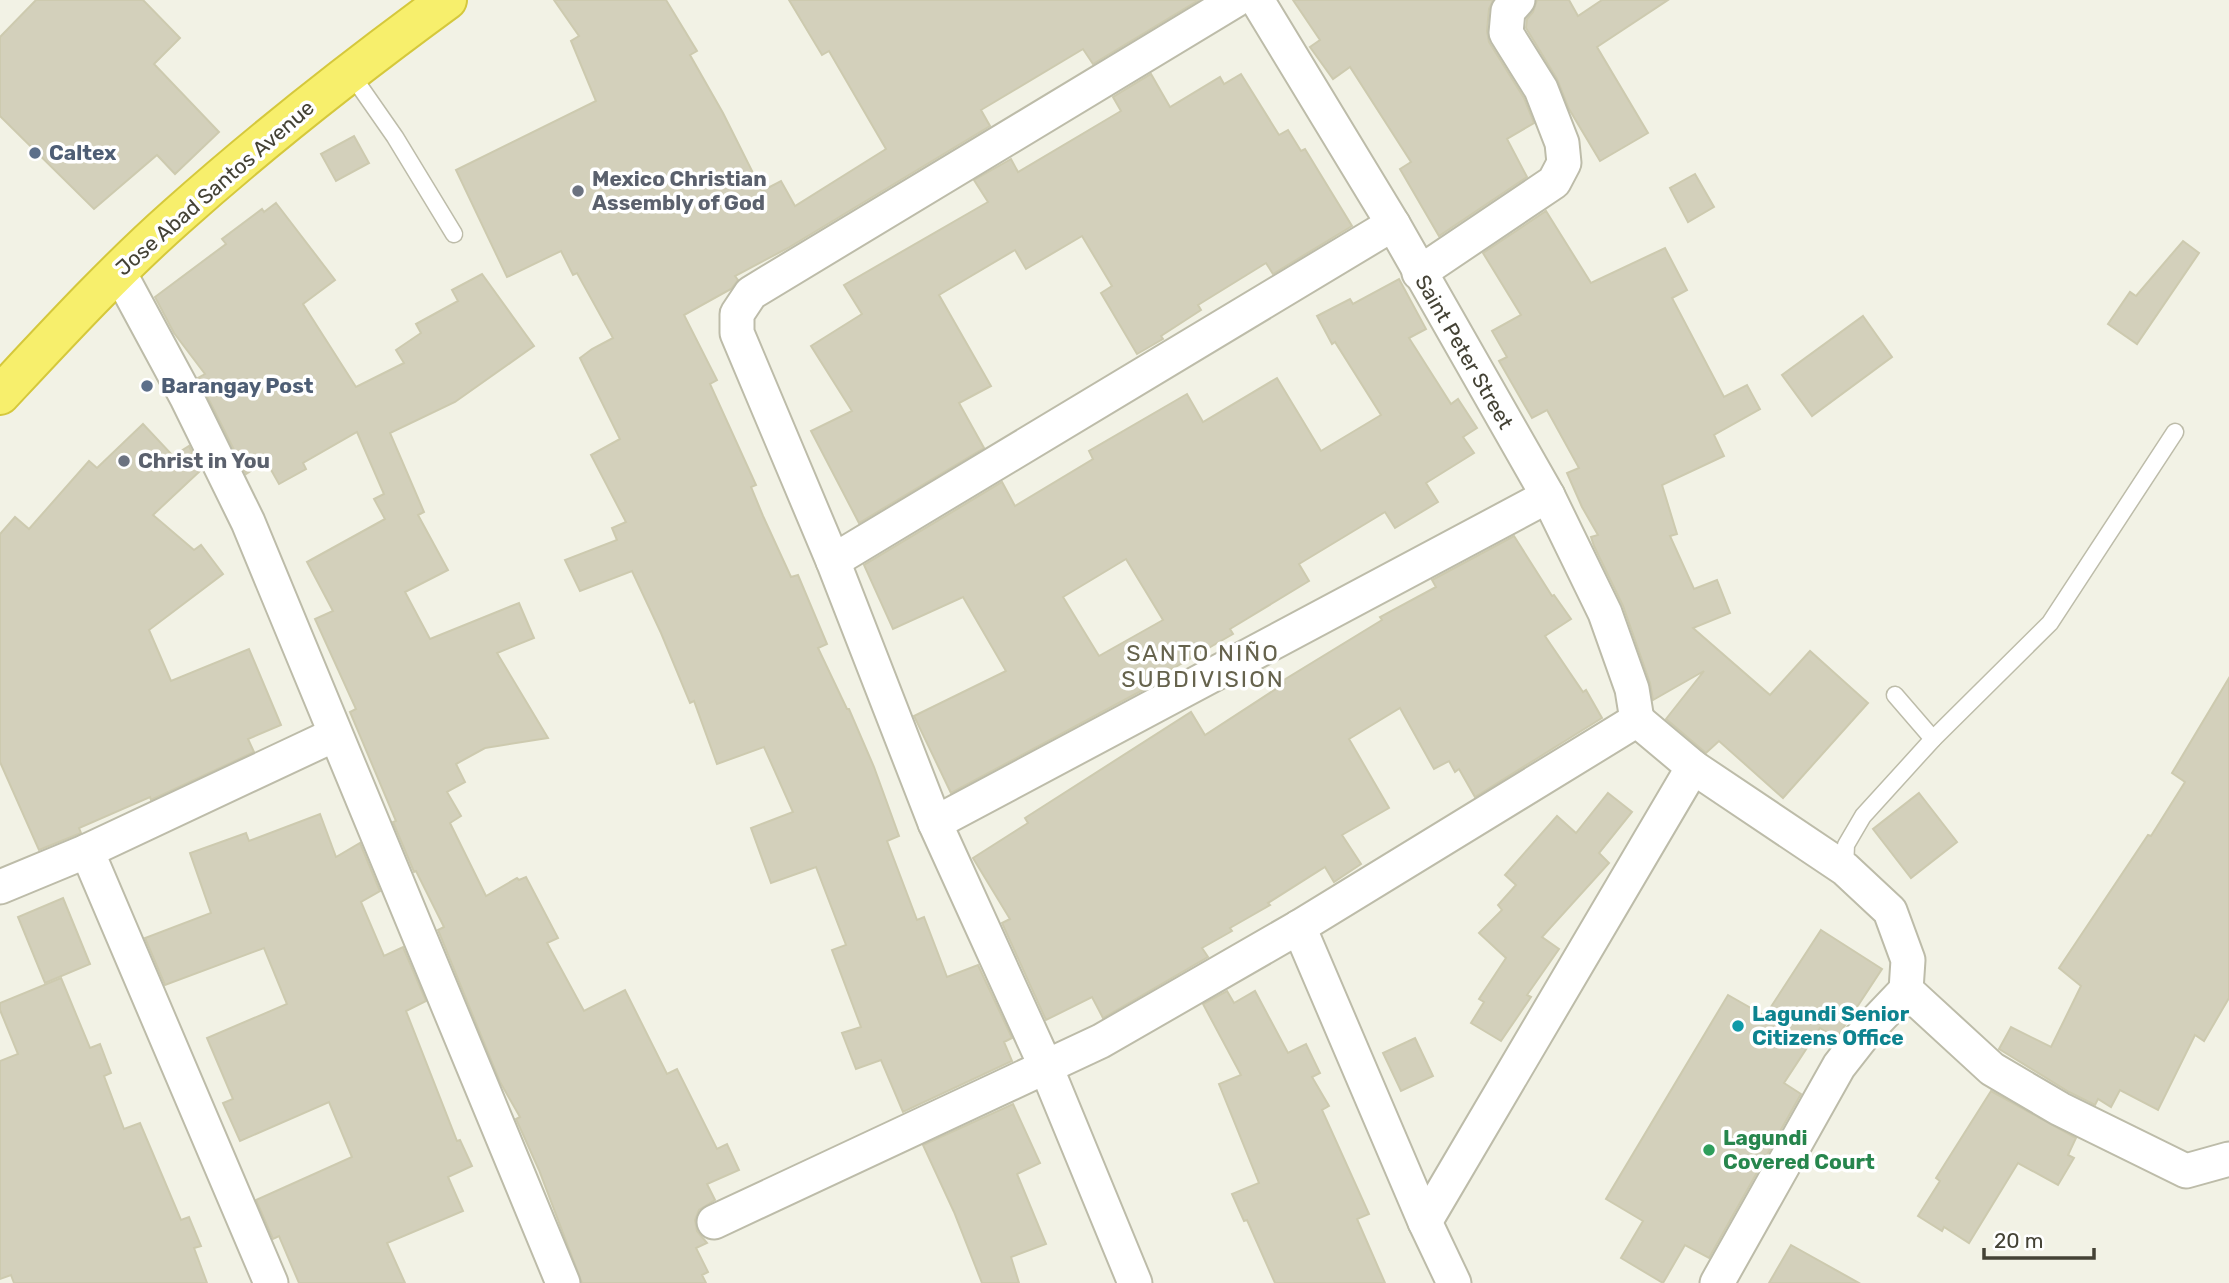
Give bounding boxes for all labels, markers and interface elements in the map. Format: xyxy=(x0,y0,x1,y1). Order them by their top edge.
street label: Jose Abad Santos Avenue xyxy=(110,95,319,281)
place label: Caltex xyxy=(49,140,117,165)
marker: Caltex xyxy=(27,145,43,161)
place label: Mexico Christian Assembly of God xyxy=(592,166,767,215)
marker: Mexico Christian Assembly of God xyxy=(570,183,586,199)
street label: Saint Peter Street xyxy=(1410,270,1519,433)
place label: Barangay Post xyxy=(161,373,314,398)
marker: Barangay Post xyxy=(139,378,155,394)
place label: Christ in You xyxy=(138,448,270,473)
marker: Christ in You xyxy=(116,453,132,469)
district label: SANTO NIÑO SUBDIVISION xyxy=(1121,639,1285,693)
place label: Lagundi Senior Citizens Office xyxy=(1752,1001,1910,1050)
marker: Lagundi Senior Citizens Office xyxy=(1730,1018,1746,1034)
place label: Lagundi Covered Court xyxy=(1723,1125,1875,1174)
marker: Lagundi Covered Court xyxy=(1701,1142,1717,1158)
scale bar xyxy=(1984,1216,2094,1260)
text: 20 m xyxy=(1994,1228,2043,1253)

